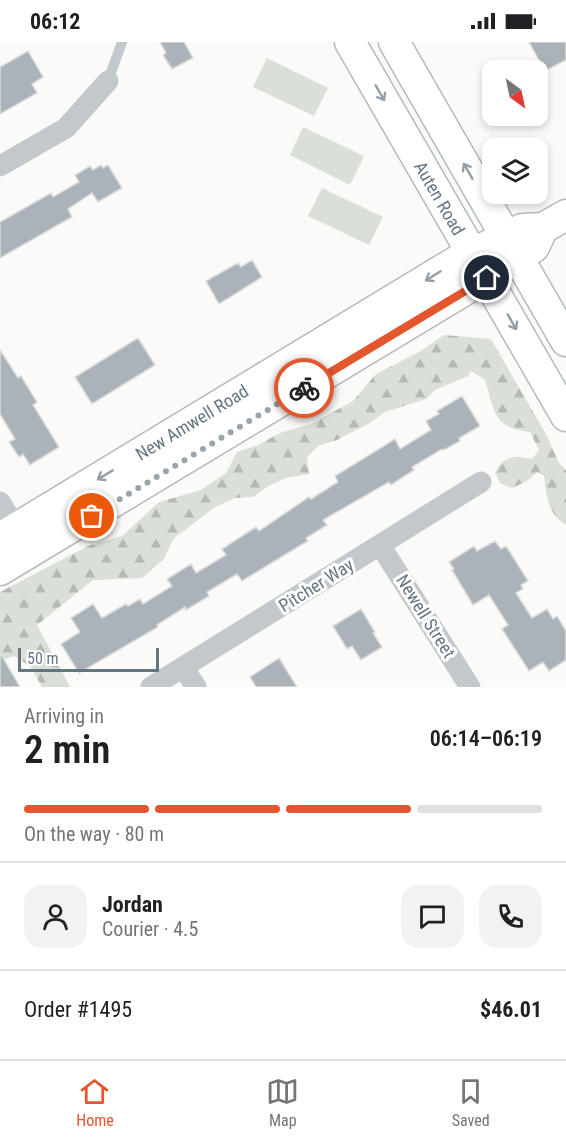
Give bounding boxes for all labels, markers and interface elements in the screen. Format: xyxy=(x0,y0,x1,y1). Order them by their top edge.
text: 06:12 xyxy=(30,9,81,34)
north arrow xyxy=(482,60,548,126)
map controls xyxy=(482,60,548,204)
one-way arrow xyxy=(374,84,386,101)
button: layers xyxy=(482,138,548,204)
street label: Auten Road xyxy=(410,157,470,239)
one-way arrow xyxy=(462,163,474,180)
pin xyxy=(461,252,512,303)
icon: home xyxy=(470,261,503,294)
one-way arrow xyxy=(425,270,442,282)
one-way arrow xyxy=(506,313,518,330)
courier xyxy=(274,358,334,418)
icon: bike xyxy=(288,372,321,405)
street label: New Amwell Road xyxy=(131,380,252,464)
one-way arrow xyxy=(97,469,114,481)
pin xyxy=(66,490,117,541)
icon: bag xyxy=(75,499,108,532)
street label: Pitcher Way xyxy=(275,554,358,616)
street label: Newell Street xyxy=(392,570,460,662)
scale bar xyxy=(18,645,159,672)
text: 50 m xyxy=(27,649,59,668)
text: Arriving in xyxy=(24,704,104,728)
text: 06:14–06:19 xyxy=(430,726,542,751)
text: 2 min xyxy=(24,727,110,773)
text: On the way · 80 m xyxy=(24,822,164,846)
button: person xyxy=(24,885,87,948)
button: chat xyxy=(401,885,464,948)
button: phone xyxy=(479,885,542,948)
text: Jordan xyxy=(102,892,163,917)
text: Courier · 4.5 xyxy=(102,917,198,941)
text: Order #1495 xyxy=(24,997,132,1022)
text: $46.01 xyxy=(480,997,542,1022)
tab: Home xyxy=(76,1075,114,1130)
tab: Map xyxy=(266,1075,299,1130)
tab: Saved xyxy=(452,1075,490,1130)

